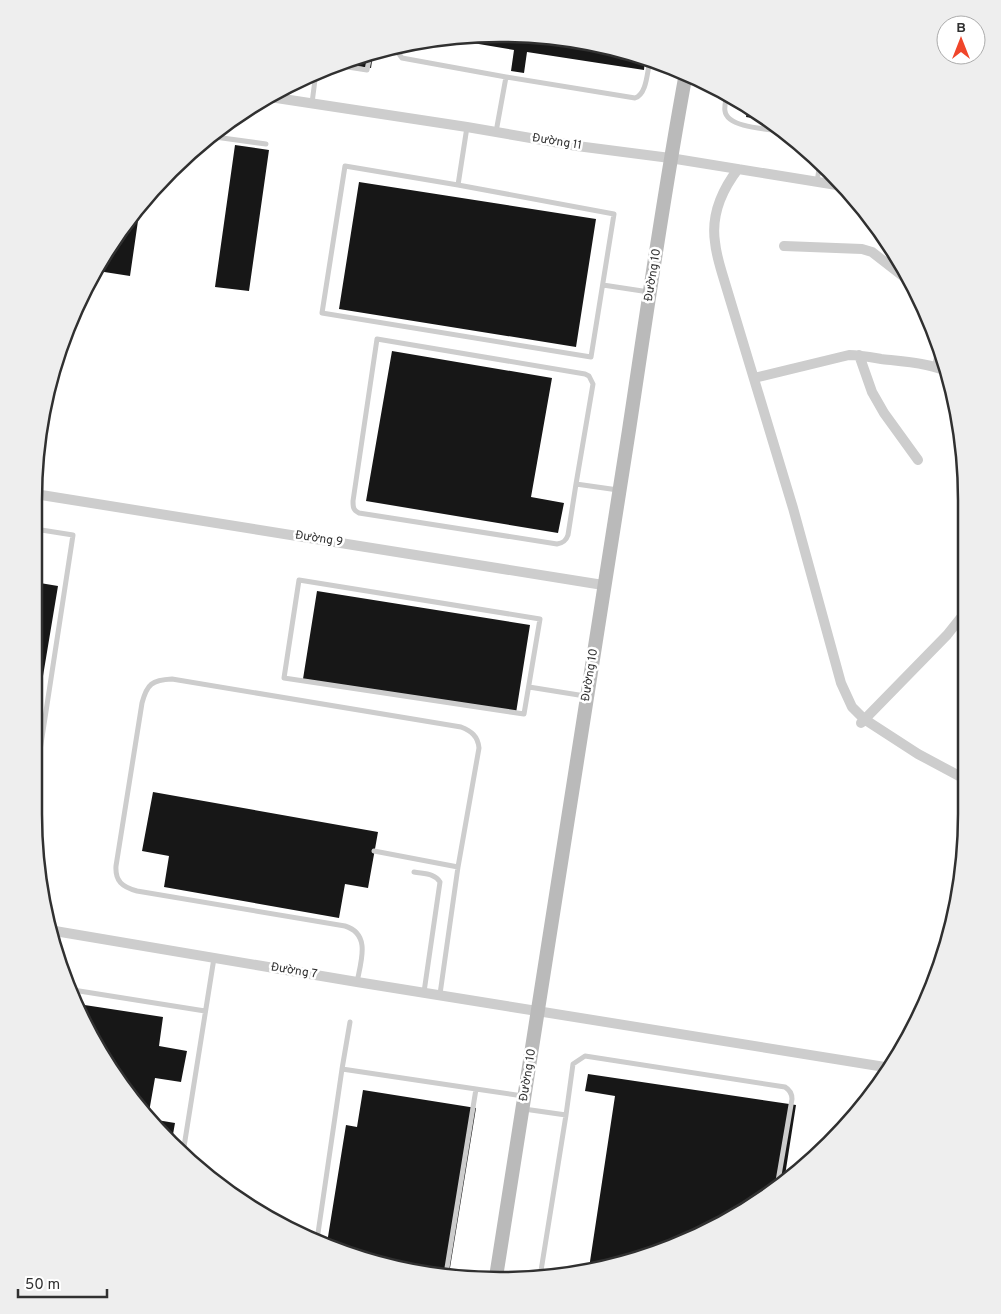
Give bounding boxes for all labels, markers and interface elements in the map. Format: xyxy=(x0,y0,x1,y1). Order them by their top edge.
north arrow xyxy=(936,15,986,65)
text: B xyxy=(956,20,966,37)
street label: Đường 11 xyxy=(531,130,583,154)
street label: Đường 10 xyxy=(641,247,665,303)
street label: Đường 9 xyxy=(294,527,344,551)
street label: Đường 10 xyxy=(578,647,602,703)
street label: Đường 7 xyxy=(270,959,318,983)
street label: Đường 10 xyxy=(516,1047,540,1103)
scale bar xyxy=(18,1266,106,1298)
text: 50 m xyxy=(25,1276,60,1295)

